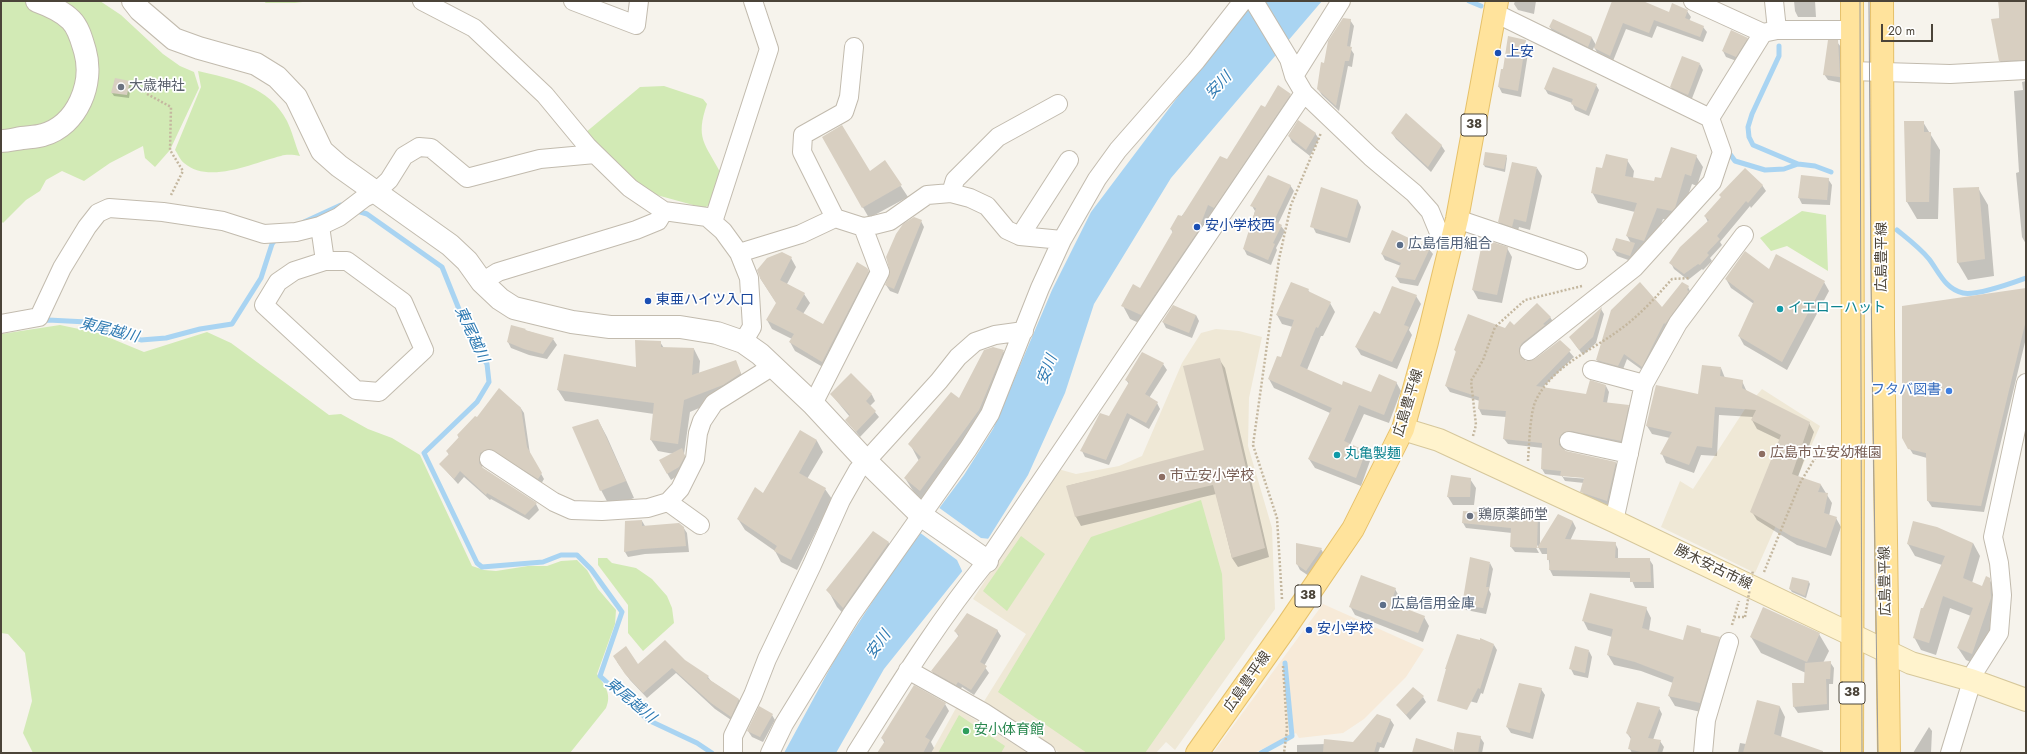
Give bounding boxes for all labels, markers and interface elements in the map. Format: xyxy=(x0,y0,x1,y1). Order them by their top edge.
scale bar xyxy=(1883,16,1935,42)
text: 20 m xyxy=(1888,22,1915,40)
place label: 上安 xyxy=(1506,45,1534,61)
marker: 上安 xyxy=(1493,48,1503,58)
water label: 安川 xyxy=(1202,69,1236,103)
place label: 大歳神社 xyxy=(129,79,185,95)
marker: 大歳神社 xyxy=(116,82,126,92)
road number: 38 xyxy=(1461,114,1487,136)
place label: 安小学校西 xyxy=(1205,219,1275,235)
marker: 安小学校西 xyxy=(1192,222,1202,232)
street label: 広島豊平線 xyxy=(1875,222,1891,292)
place label: 広島信用組合 xyxy=(1408,237,1492,253)
marker: 広島信用組合 xyxy=(1395,240,1405,250)
place label: 東亜ハイツ入口 xyxy=(656,293,754,309)
marker: 東亜ハイツ入口 xyxy=(643,296,653,306)
place label: イエローハット xyxy=(1788,301,1886,317)
water label: 東尾越川 xyxy=(450,304,492,366)
marker: イエローハット xyxy=(1775,304,1785,314)
water label: 東尾越川 xyxy=(78,315,140,347)
water label: 安川 xyxy=(1034,353,1062,387)
street label: 広島豊平線 xyxy=(1391,367,1427,439)
place label: フタバ図書 xyxy=(1871,383,1941,399)
marker: フタバ図書 xyxy=(1944,386,1954,396)
place label: 広島市立安幼稚園 xyxy=(1770,446,1882,462)
place label: 丸亀製麺 xyxy=(1345,447,1401,463)
marker: 広島市立安幼稚園 xyxy=(1757,449,1767,459)
marker: 丸亀製麺 xyxy=(1332,450,1342,460)
place label: 市立安小学校 xyxy=(1170,469,1254,485)
marker: 市立安小学校 xyxy=(1157,472,1167,482)
place label: 鶏原薬師堂 xyxy=(1478,508,1548,524)
marker: 鶏原薬師堂 xyxy=(1465,511,1475,521)
street label: 勝木安古市線 xyxy=(1672,542,1754,594)
street label: 広島豊平線 xyxy=(1877,546,1895,616)
road number: 38 xyxy=(1295,585,1321,607)
place label: 広島信用金庫 xyxy=(1391,597,1475,613)
marker: 広島信用金庫 xyxy=(1378,600,1388,610)
place label: 安小学校 xyxy=(1317,622,1373,638)
marker: 安小学校 xyxy=(1304,625,1314,635)
water label: 安川 xyxy=(863,628,895,662)
street label: 広島豊平線 xyxy=(1221,649,1275,715)
water label: 東尾越川 xyxy=(601,675,659,727)
road number: 38 xyxy=(1839,682,1865,704)
place label: 安小体育館 xyxy=(974,723,1044,739)
marker: 安小体育館 xyxy=(961,726,971,736)

